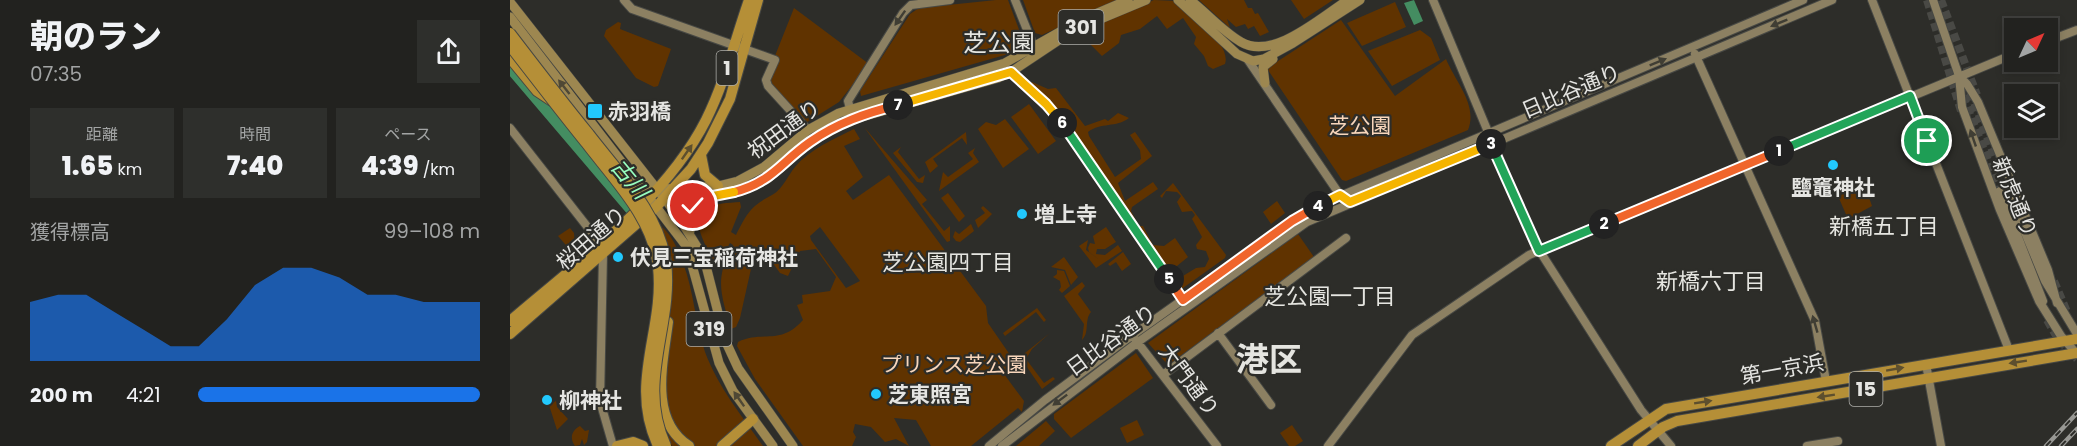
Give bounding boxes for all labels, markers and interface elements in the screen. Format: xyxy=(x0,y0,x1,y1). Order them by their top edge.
one-way arrow xyxy=(894,9,906,25)
road number: 301 xyxy=(1058,10,1104,44)
text: 朝のラン xyxy=(30,13,162,60)
one-way arrow xyxy=(1769,18,1787,28)
north arrow xyxy=(2004,18,2058,72)
map controls xyxy=(2004,18,2058,138)
button: share xyxy=(417,20,480,83)
district label: 芝公園 xyxy=(963,26,1035,59)
road number: 1 xyxy=(716,51,738,85)
street label: 日比谷通り xyxy=(1517,57,1625,125)
one-way arrow xyxy=(1649,57,1667,66)
text: 07:35 xyxy=(30,60,82,88)
one-way arrow xyxy=(559,79,571,94)
button: layers xyxy=(2004,84,2058,138)
pin: 7 xyxy=(883,90,913,120)
street label: 祝田通り xyxy=(741,93,827,165)
text: 7 xyxy=(894,93,902,116)
place label: 赤羽橋 xyxy=(608,97,671,126)
marker: 赤羽橋 xyxy=(586,102,604,120)
pin: 6 xyxy=(1047,108,1077,138)
text: 6 xyxy=(1057,111,1067,134)
park label: 芝公園 xyxy=(1329,111,1392,140)
pin xyxy=(1901,115,1952,166)
text: 距離 xyxy=(86,123,118,146)
text: 時間 xyxy=(239,123,271,146)
text: ペース xyxy=(384,123,432,146)
icon: arrive xyxy=(1910,124,1943,157)
pin: 3 xyxy=(1476,129,1506,159)
one-way arrow xyxy=(1967,129,1977,147)
text: 3 xyxy=(1486,132,1496,155)
pin: 1 xyxy=(1764,136,1794,166)
text: 1 xyxy=(1776,139,1782,162)
one-way arrow xyxy=(681,144,693,160)
text: 1.65 xyxy=(62,148,113,184)
text: 7:40 xyxy=(227,148,283,184)
text: 4:39 xyxy=(361,148,418,184)
water label: 古川 xyxy=(604,152,657,207)
street label: 新虎通り xyxy=(1986,153,2044,241)
text: km xyxy=(113,158,142,181)
text: /km xyxy=(418,158,455,181)
marker: 鹽竈神社 xyxy=(1826,158,1840,172)
place label: 鹽竈神社 xyxy=(1791,173,1875,202)
pin xyxy=(667,180,718,231)
icon: check xyxy=(676,189,709,222)
pin: 4 xyxy=(1303,191,1333,221)
text: 4 xyxy=(1313,194,1323,217)
street label: 桜田通り xyxy=(550,200,632,276)
place label: 増上寺 xyxy=(1034,200,1097,229)
marker: 増上寺 xyxy=(1015,207,1029,221)
pin: 2 xyxy=(1589,209,1619,239)
district label: 新橋五丁目 xyxy=(1829,211,1939,242)
text: 2 xyxy=(1599,212,1609,235)
text: 99–108 m xyxy=(384,217,480,245)
text: 獲得標高 xyxy=(30,218,110,246)
place label: 伏見三宝稲荷神社 xyxy=(630,243,798,272)
district label: 芝公園四丁目 xyxy=(882,247,1014,278)
marker: 伏見三宝稲荷神社 xyxy=(611,250,625,264)
pin: 5 xyxy=(1154,264,1184,294)
district label: 新橋六丁目 xyxy=(1656,266,1766,297)
text: 5 xyxy=(1164,267,1174,290)
district label: 芝公園一丁目 xyxy=(1264,281,1396,312)
street label: 日比谷通り xyxy=(1060,297,1162,383)
road number: 319 xyxy=(686,312,732,346)
one-way arrow xyxy=(1810,315,1819,333)
district label: 港区 xyxy=(1236,336,1302,383)
street label: 大門通り xyxy=(1152,338,1226,422)
street label: 第一京浜 xyxy=(1738,347,1826,391)
park label: プリンス芝公園 xyxy=(881,350,1027,379)
one-way arrow xyxy=(2008,358,2027,367)
one-way arrow xyxy=(1886,364,1905,373)
road number: 15 xyxy=(1850,372,1882,406)
place label: 芝東照宮 xyxy=(888,380,972,409)
text: 200 m xyxy=(30,381,93,409)
text: 4:21 xyxy=(126,381,161,409)
place label: 柳神社 xyxy=(559,386,622,415)
marker: 芝東照宮 xyxy=(869,387,883,401)
one-way arrow xyxy=(733,391,745,407)
one-way arrow xyxy=(1816,392,1835,401)
marker: 柳神社 xyxy=(540,393,554,407)
one-way arrow xyxy=(1052,394,1068,406)
one-way arrow xyxy=(1694,397,1713,406)

